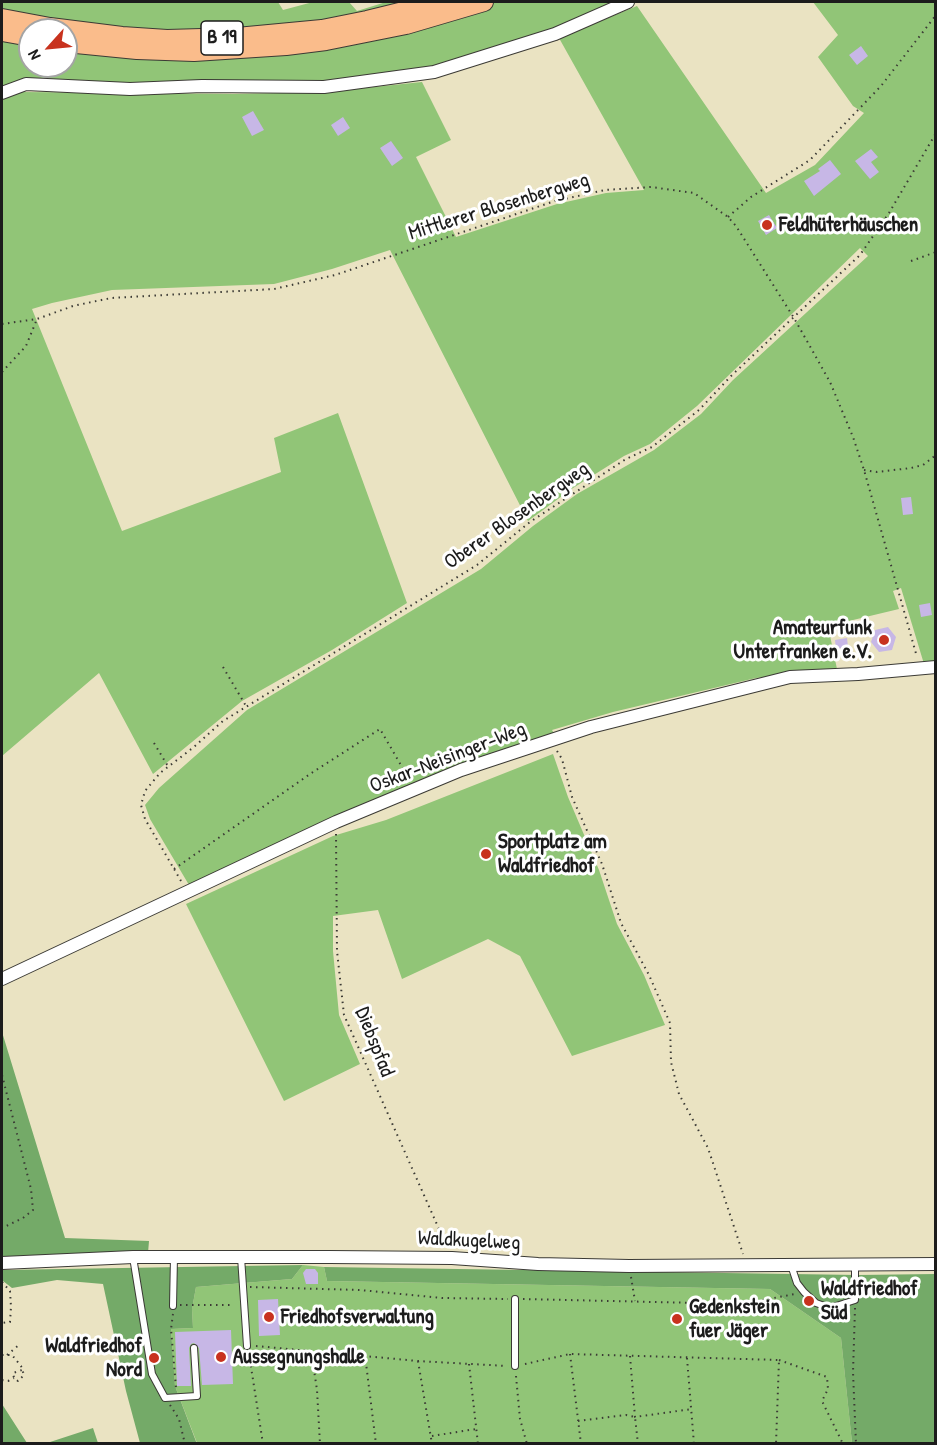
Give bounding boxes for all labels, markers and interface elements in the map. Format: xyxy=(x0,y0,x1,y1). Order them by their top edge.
north arrow xyxy=(18,18,78,78)
road number: B 19 xyxy=(201,21,243,55)
text: N xyxy=(22,46,45,64)
street label: Mittlerer Blosenbergweg xyxy=(406,168,592,246)
place label: Feldhüterhäuschen xyxy=(779,212,918,238)
marker: Feldhüterhäuschen xyxy=(760,218,774,232)
street label: Oberer Blosenbergweg xyxy=(440,457,594,575)
place label: Amateurfunk Unterfranken e.V. xyxy=(733,615,872,665)
marker: Amateurfunk Unterfranken e.V. xyxy=(877,633,891,647)
street label: Oskar-Neisinger-Weg xyxy=(367,717,529,799)
place label: Sportplatz am Waldfriedhof xyxy=(498,829,607,879)
marker: Sportplatz am Waldfriedhof xyxy=(479,847,493,861)
street label: Diebspfad xyxy=(349,1004,399,1080)
street label: Waldkugelweg xyxy=(417,1226,521,1256)
place label: Waldfriedhof Süd xyxy=(821,1276,918,1326)
place label: Gedenkstein fuer Jäger xyxy=(689,1294,780,1344)
marker: Waldfriedhof Süd xyxy=(802,1294,816,1308)
place label: Friedhofsverwaltung xyxy=(281,1304,434,1330)
marker: Friedhofsverwaltung xyxy=(262,1310,276,1324)
marker: Gedenkstein fuer Jäger xyxy=(670,1312,684,1326)
place label: Waldfriedhof Nord xyxy=(45,1333,142,1383)
place label: Aussegnungshalle xyxy=(233,1344,365,1370)
marker: Aussegnungshalle xyxy=(214,1350,228,1364)
marker: Waldfriedhof Nord xyxy=(147,1351,161,1365)

